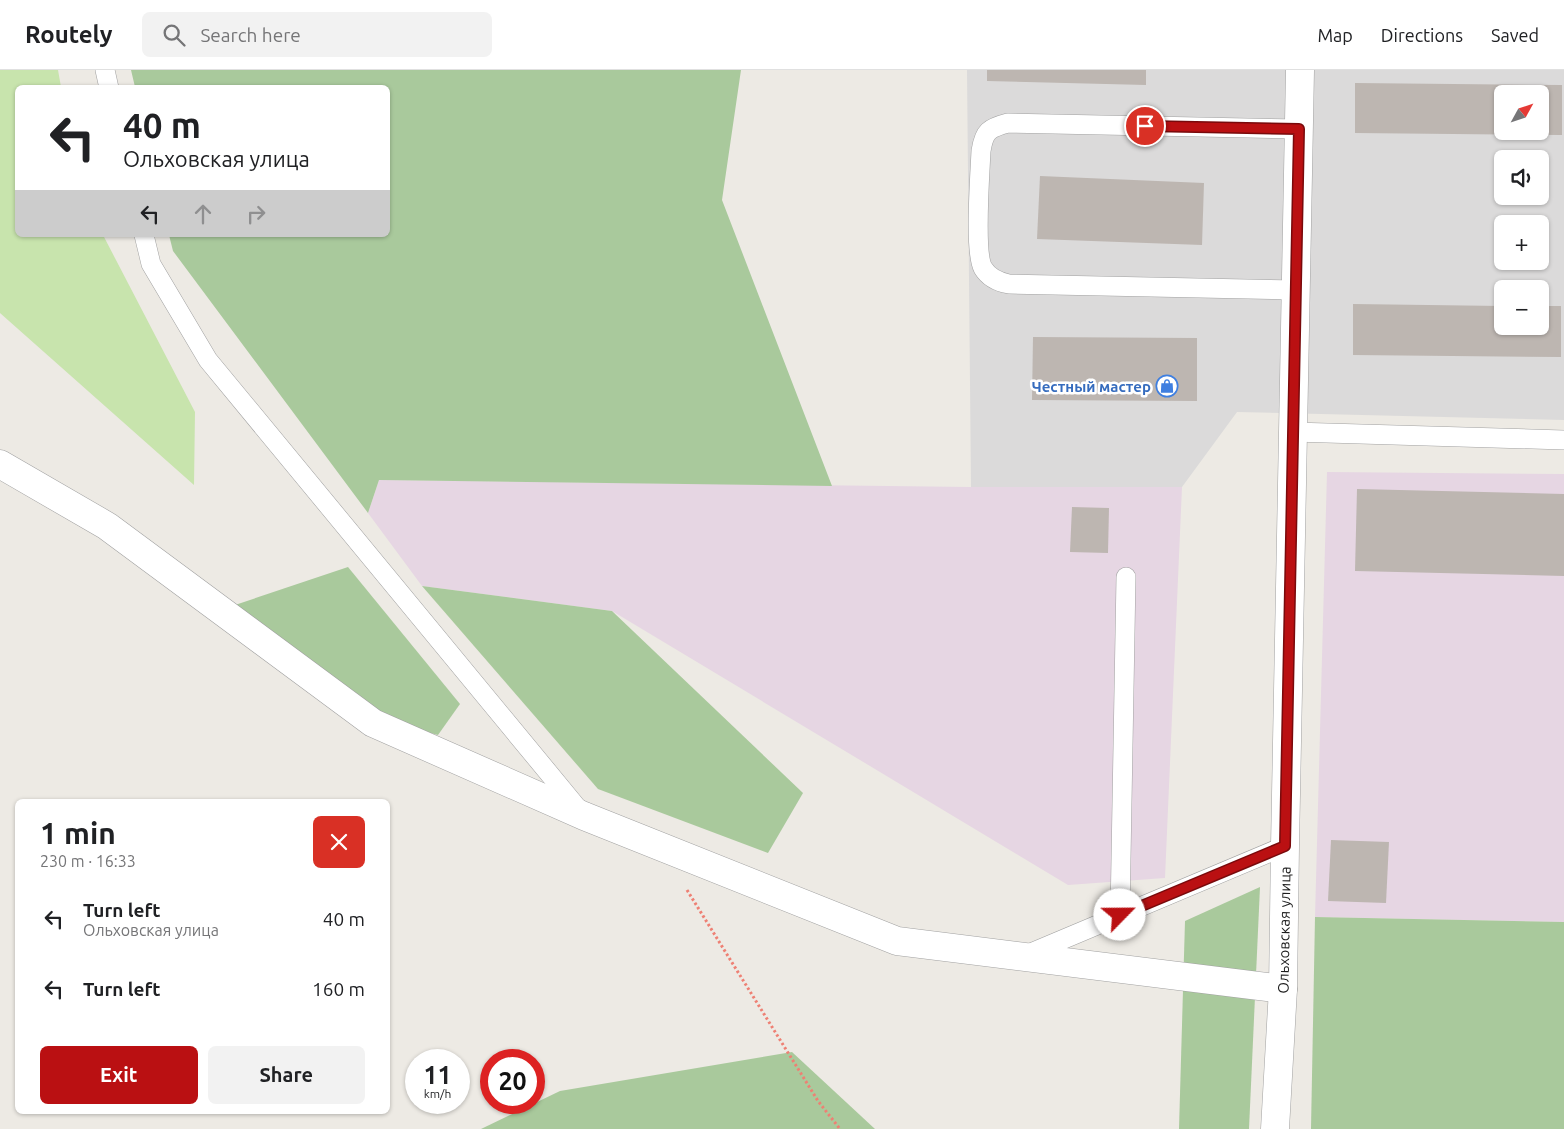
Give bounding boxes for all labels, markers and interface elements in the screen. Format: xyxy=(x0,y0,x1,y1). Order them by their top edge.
search box xyxy=(142,12,492,57)
text: Routely xyxy=(25,21,112,48)
icon: search xyxy=(160,21,188,49)
text: Search here xyxy=(200,24,301,46)
text: Map xyxy=(1317,25,1353,45)
text: Directions xyxy=(1381,25,1463,45)
text: Saved xyxy=(1491,25,1539,45)
north arrow xyxy=(1494,85,1549,140)
map controls xyxy=(1494,85,1549,335)
icon: left xyxy=(40,105,105,170)
text: 40 m xyxy=(123,105,201,145)
pin xyxy=(1124,105,1166,147)
icon: arrive xyxy=(1131,112,1159,140)
text: Ольховская улица xyxy=(123,146,310,171)
button: sound xyxy=(1494,150,1549,205)
icon: left xyxy=(136,200,164,228)
icon: ahead xyxy=(189,200,217,228)
icon: right xyxy=(242,200,270,228)
button: + xyxy=(1494,215,1549,270)
button: − xyxy=(1494,280,1549,335)
shop icon: Честный мастер xyxy=(1155,374,1179,398)
place label: Честный мастер xyxy=(1032,378,1151,395)
text: 1 min xyxy=(40,816,116,850)
button: close xyxy=(313,816,365,868)
text: 230 m · 16:33 xyxy=(40,852,136,870)
street label: Ольховская улица xyxy=(1274,866,1294,994)
position arrow xyxy=(1093,888,1145,940)
text: Turn left xyxy=(83,899,161,921)
icon: left xyxy=(40,905,68,933)
text: 40 m xyxy=(323,908,365,930)
text: Ольховская улица xyxy=(83,921,219,939)
icon: left xyxy=(40,975,68,1003)
text: Turn left xyxy=(83,978,161,1000)
text: 160 m xyxy=(312,978,365,1000)
button: Exit xyxy=(40,1046,198,1104)
button: Share xyxy=(208,1046,365,1104)
speed limit sign: 20 xyxy=(480,1049,545,1114)
text: 11 xyxy=(423,1061,452,1089)
text: km/h xyxy=(424,1087,451,1100)

